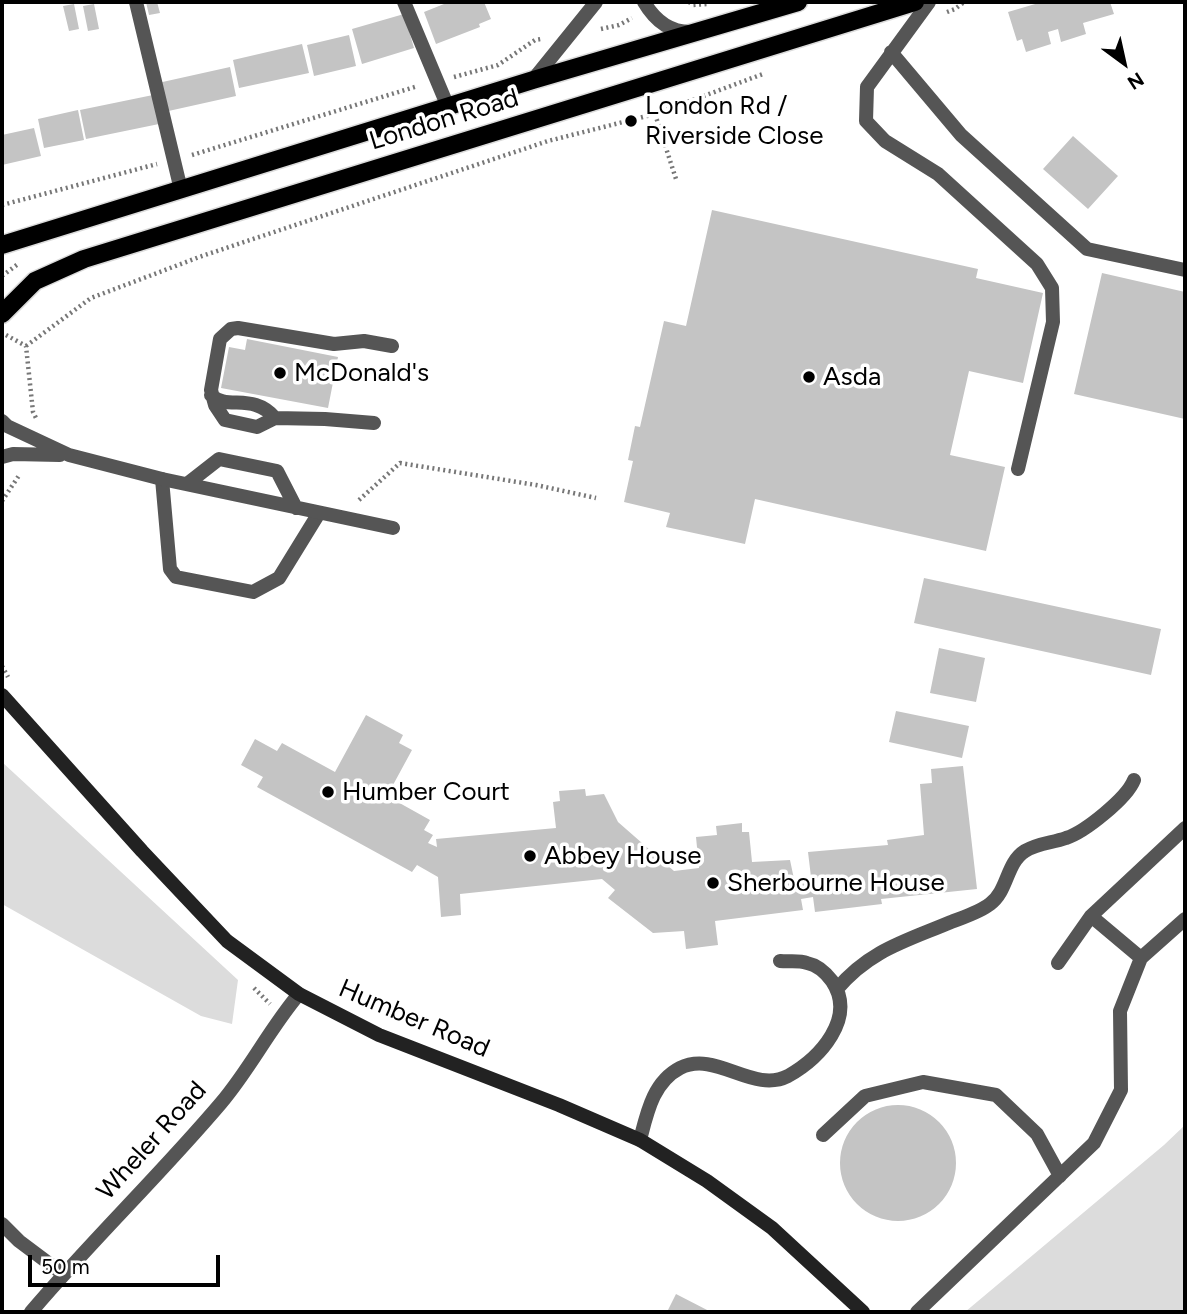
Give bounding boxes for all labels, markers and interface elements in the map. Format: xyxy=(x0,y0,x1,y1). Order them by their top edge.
north arrow xyxy=(1089,28,1159,98)
text: N xyxy=(1123,67,1148,95)
street label: London Road xyxy=(366,83,522,157)
place label: London Rd / Riverside Close xyxy=(645,90,823,152)
marker: London Rd / Riverside Close xyxy=(623,113,639,129)
place label: McDonald's xyxy=(294,357,429,389)
place label: Asda xyxy=(823,361,881,393)
marker: McDonald's xyxy=(272,365,288,381)
marker: Asda xyxy=(801,369,817,385)
place label: Humber Court xyxy=(342,776,510,808)
marker: Humber Court xyxy=(320,784,336,800)
place label: Abbey House xyxy=(544,840,701,872)
marker: Abbey House xyxy=(522,848,538,864)
place label: Sherbourne House xyxy=(727,867,945,899)
marker: Sherbourne House xyxy=(705,875,721,891)
street label: Humber Road xyxy=(334,973,494,1065)
street label: Wheler Road xyxy=(91,1075,213,1207)
scale bar xyxy=(32,1240,224,1284)
text: 50 m xyxy=(41,1254,90,1279)

